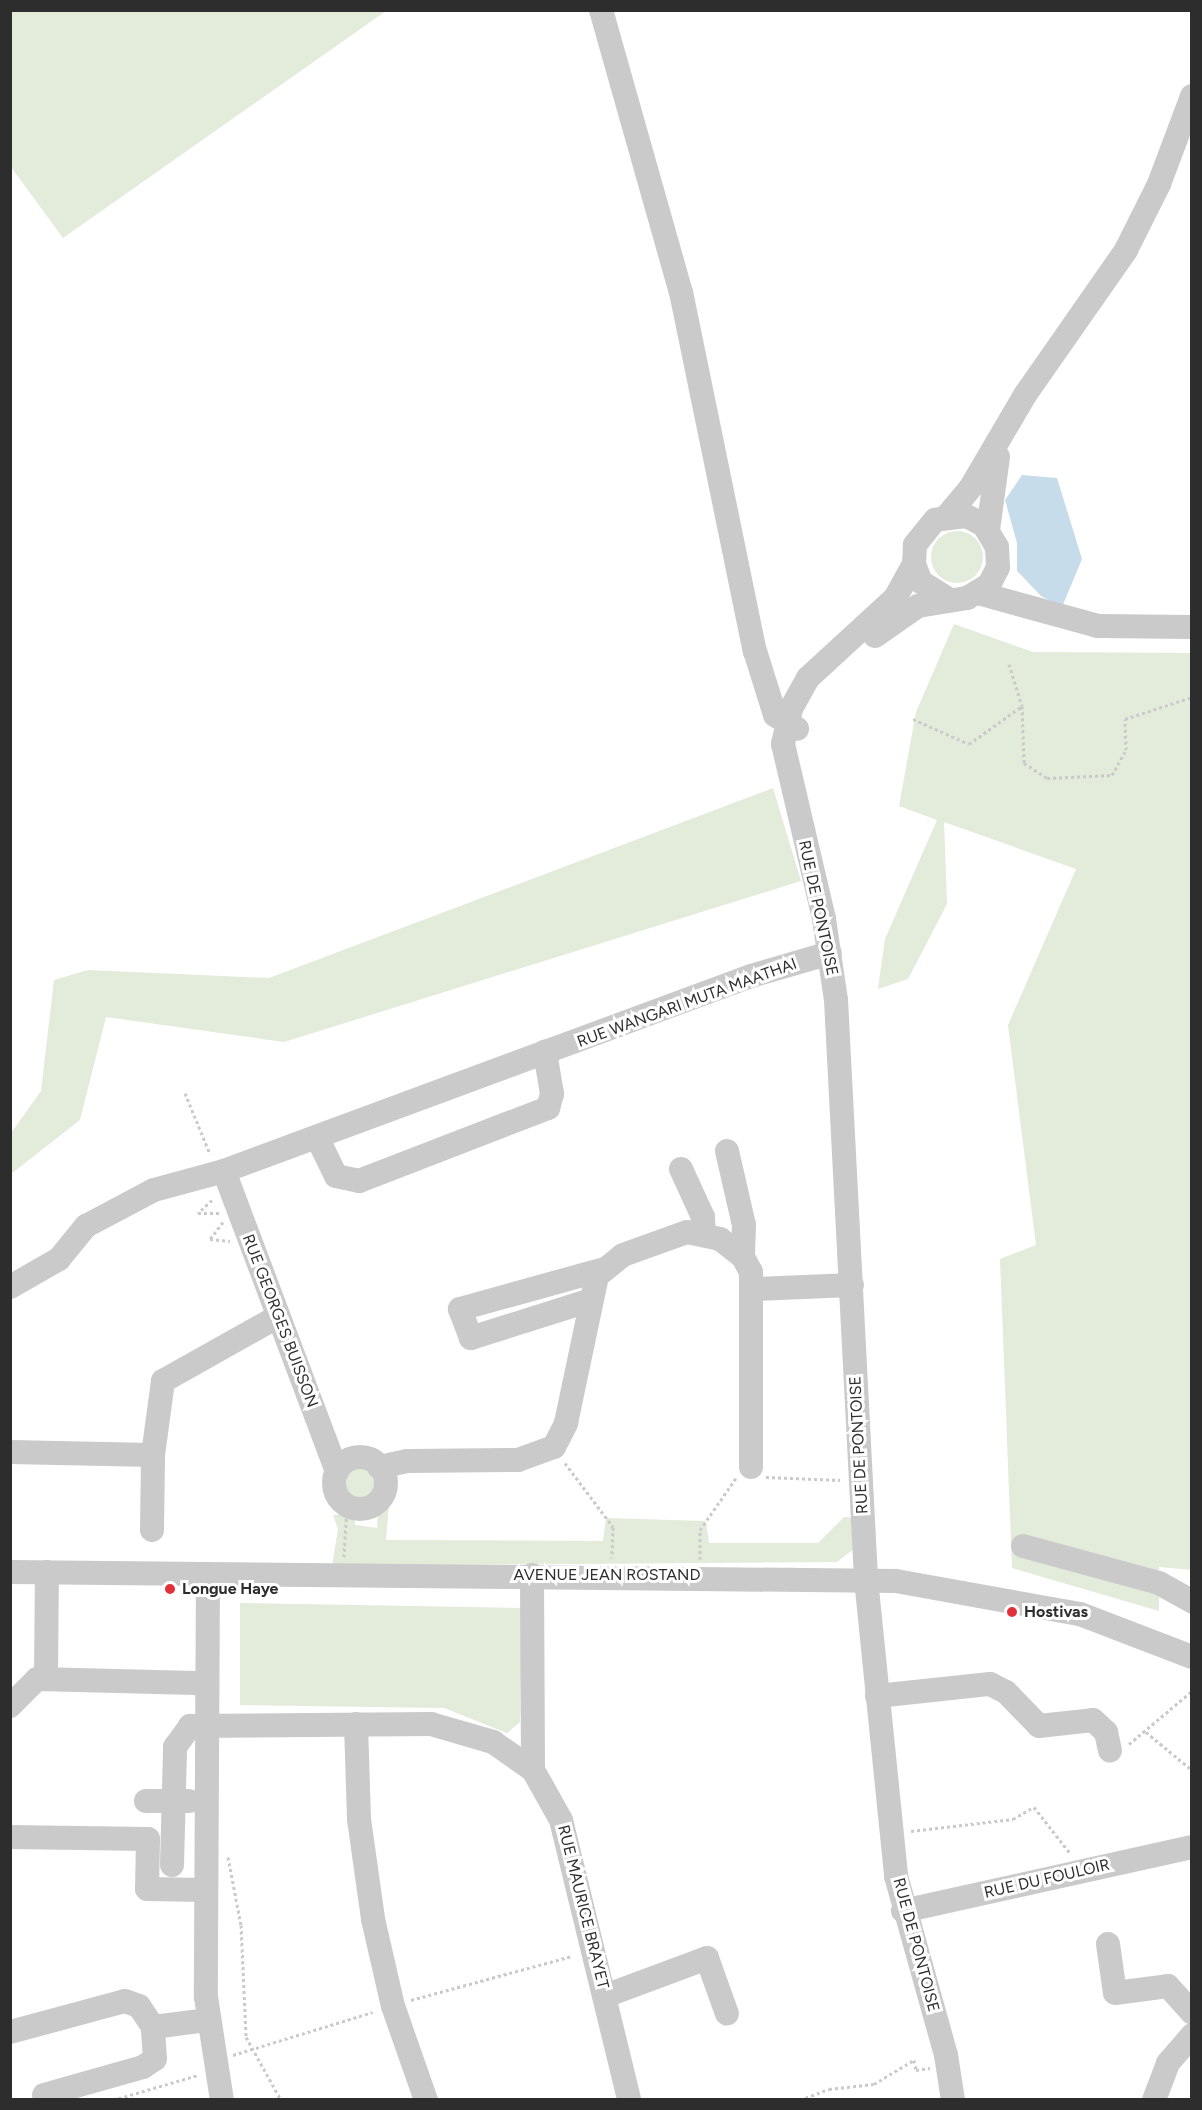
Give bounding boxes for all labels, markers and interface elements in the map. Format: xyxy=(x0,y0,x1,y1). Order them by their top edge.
street label: RUE DE PONTOISE xyxy=(794,838,842,978)
street label: RUE WANGARI MUTA MAATHAI xyxy=(575,954,799,1052)
street label: RUE GEORGES BUISSON xyxy=(238,1232,322,1410)
street label: RUE DE PONTOISE xyxy=(846,1376,872,1514)
street label: AVENUE JEAN ROSTAND xyxy=(514,1565,700,1585)
place label: Longue Haye xyxy=(182,1579,278,1599)
marker: Longue Haye xyxy=(163,1582,177,1596)
place label: Hostivas xyxy=(1024,1602,1088,1622)
marker: Hostivas xyxy=(1005,1605,1019,1619)
street label: RUE MAURICE BRAYET xyxy=(553,1823,613,1991)
street label: RUE DU FOULOIR xyxy=(982,1855,1112,1903)
street label: RUE DE PONTOISE xyxy=(889,1876,943,2014)

